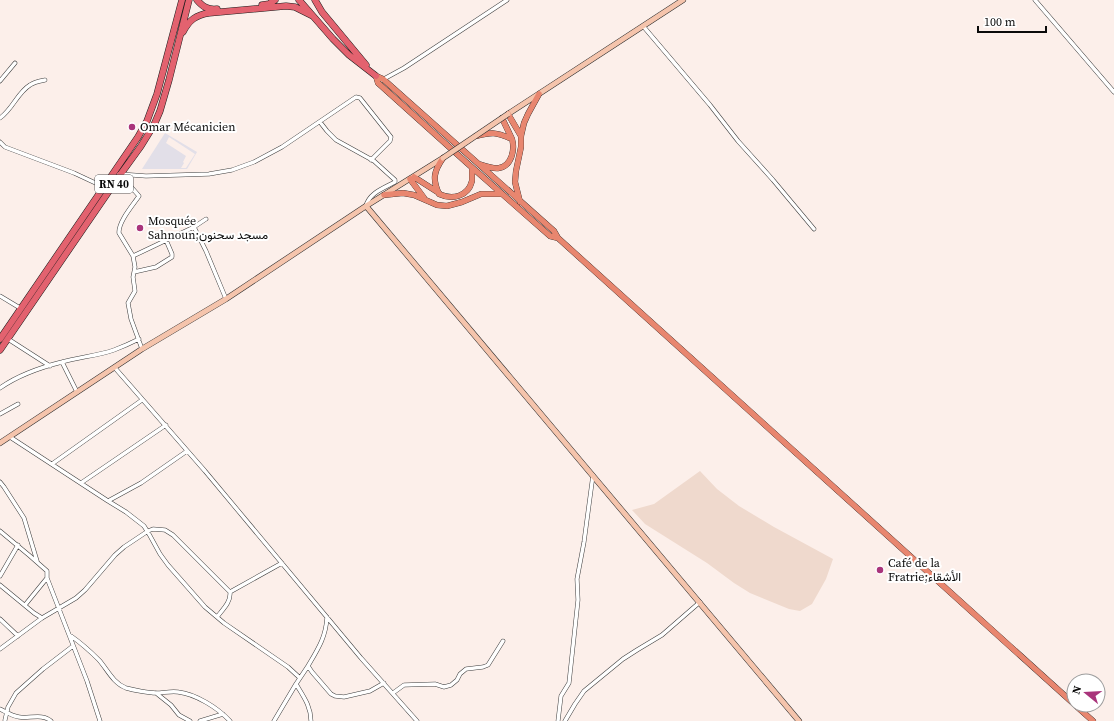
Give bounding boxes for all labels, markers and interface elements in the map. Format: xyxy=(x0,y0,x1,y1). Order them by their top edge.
scale bar xyxy=(978,8,1046,34)
text: 100 m xyxy=(984,14,1016,30)
place label: Omar Mécanicien xyxy=(140,119,236,135)
marker: Omar Mécanicien xyxy=(127,122,137,132)
road number: RN 40 xyxy=(95,175,133,193)
place label: Mosquée Sahnoun;مسجد سحنون xyxy=(148,213,268,243)
marker: Mosquée Sahnoun;مسجد سحنون xyxy=(135,223,145,233)
place label: Café de la Fratrie;الأشقاء xyxy=(888,555,961,585)
marker: Café de la Fratrie;الأشقاء xyxy=(875,565,885,575)
north arrow xyxy=(1066,673,1106,713)
text: N xyxy=(1069,684,1085,696)

